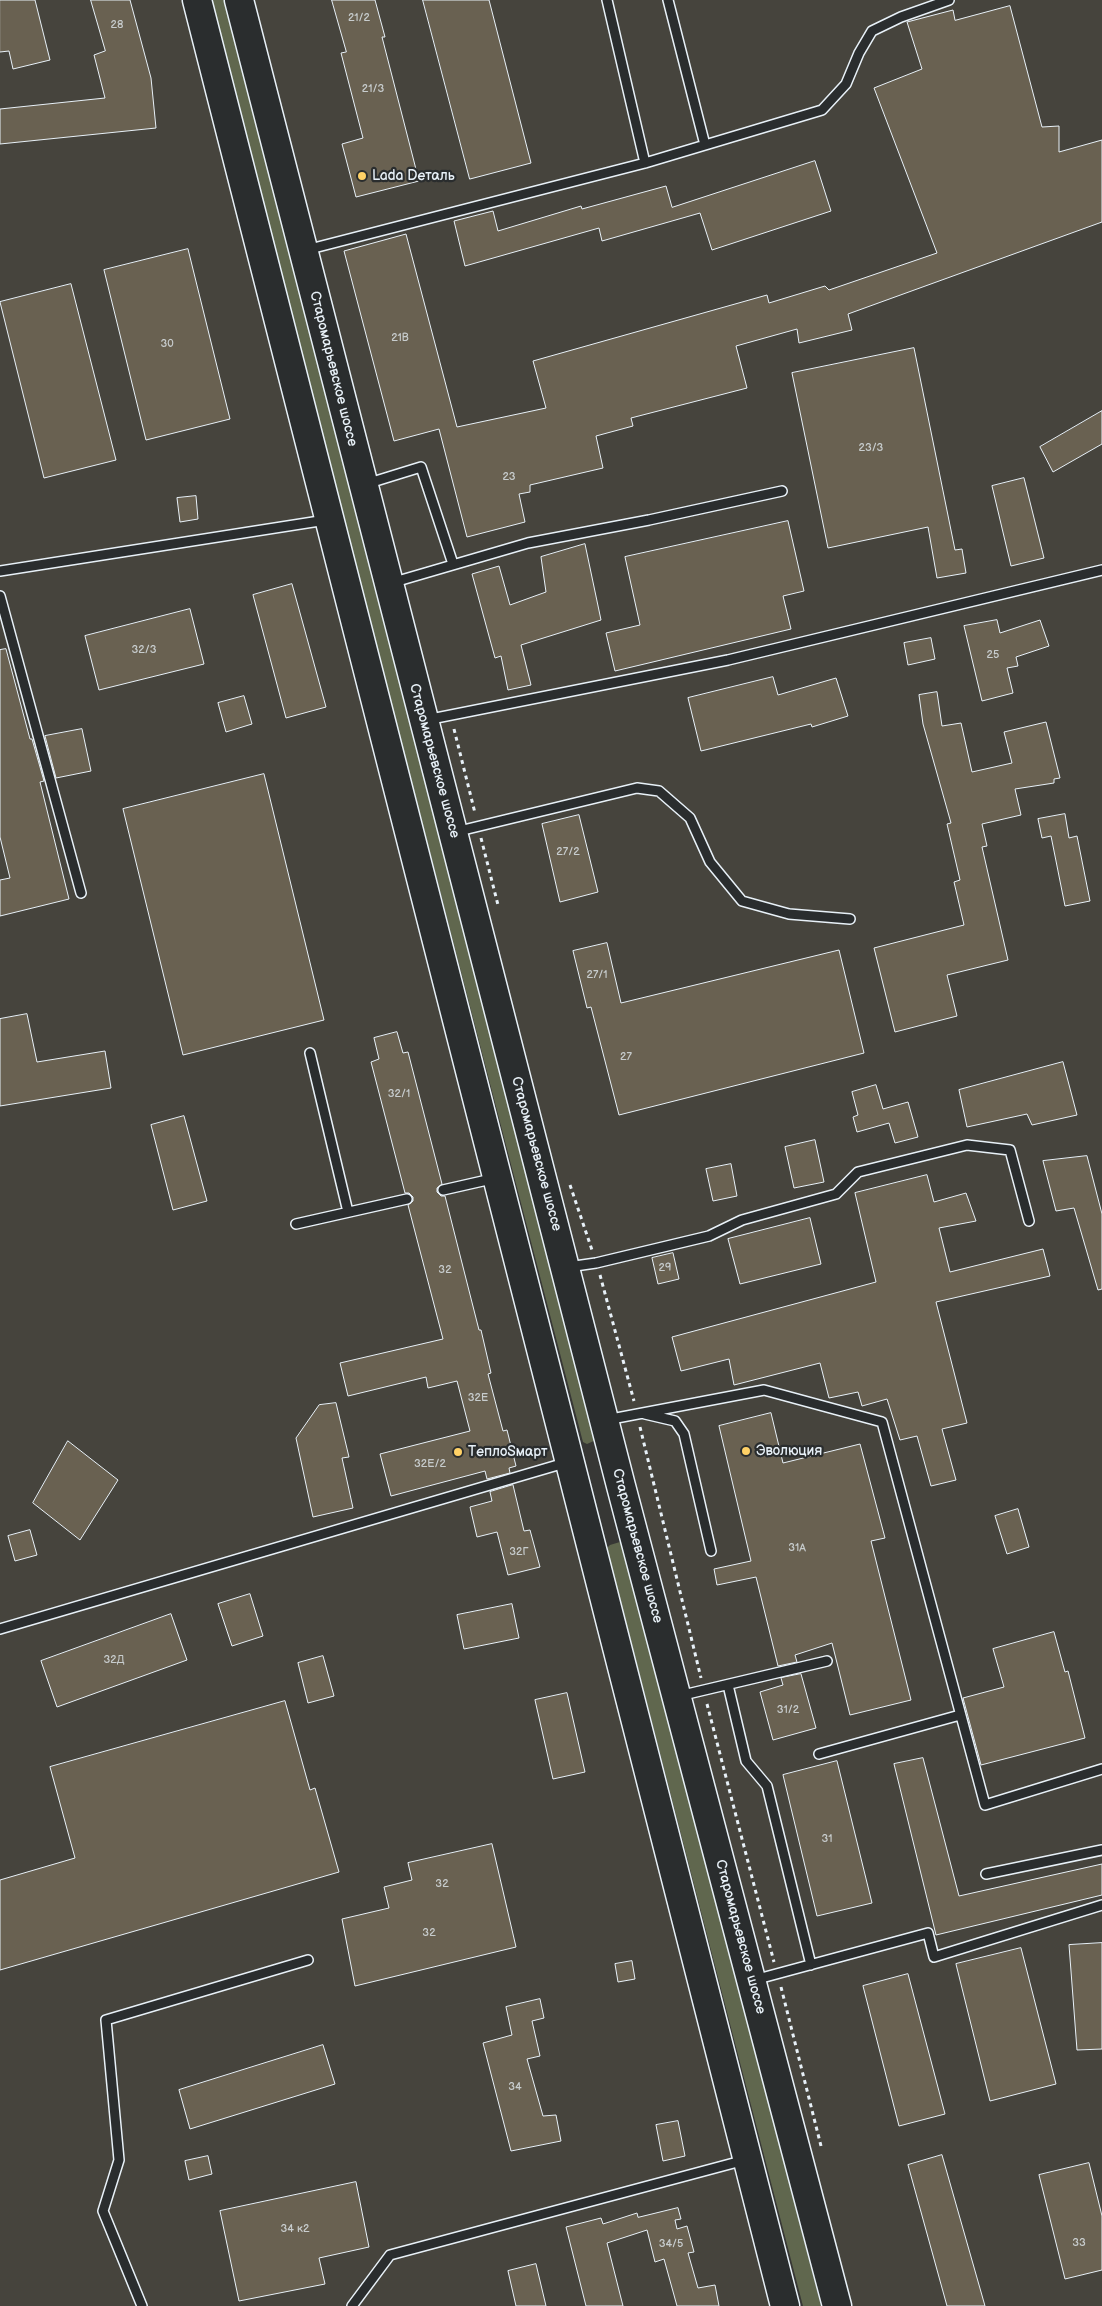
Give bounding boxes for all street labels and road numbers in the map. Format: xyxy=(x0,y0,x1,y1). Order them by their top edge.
street label: Старомарьевское шоссе xyxy=(306,290,360,448)
street label: Старомарьевское шоссе xyxy=(405,682,463,840)
street label: Старомарьевское шоссе xyxy=(507,1075,565,1233)
street label: Старомарьевское шоссе xyxy=(608,1467,666,1625)
street label: Старомарьевское шоссе xyxy=(711,1858,769,2016)

